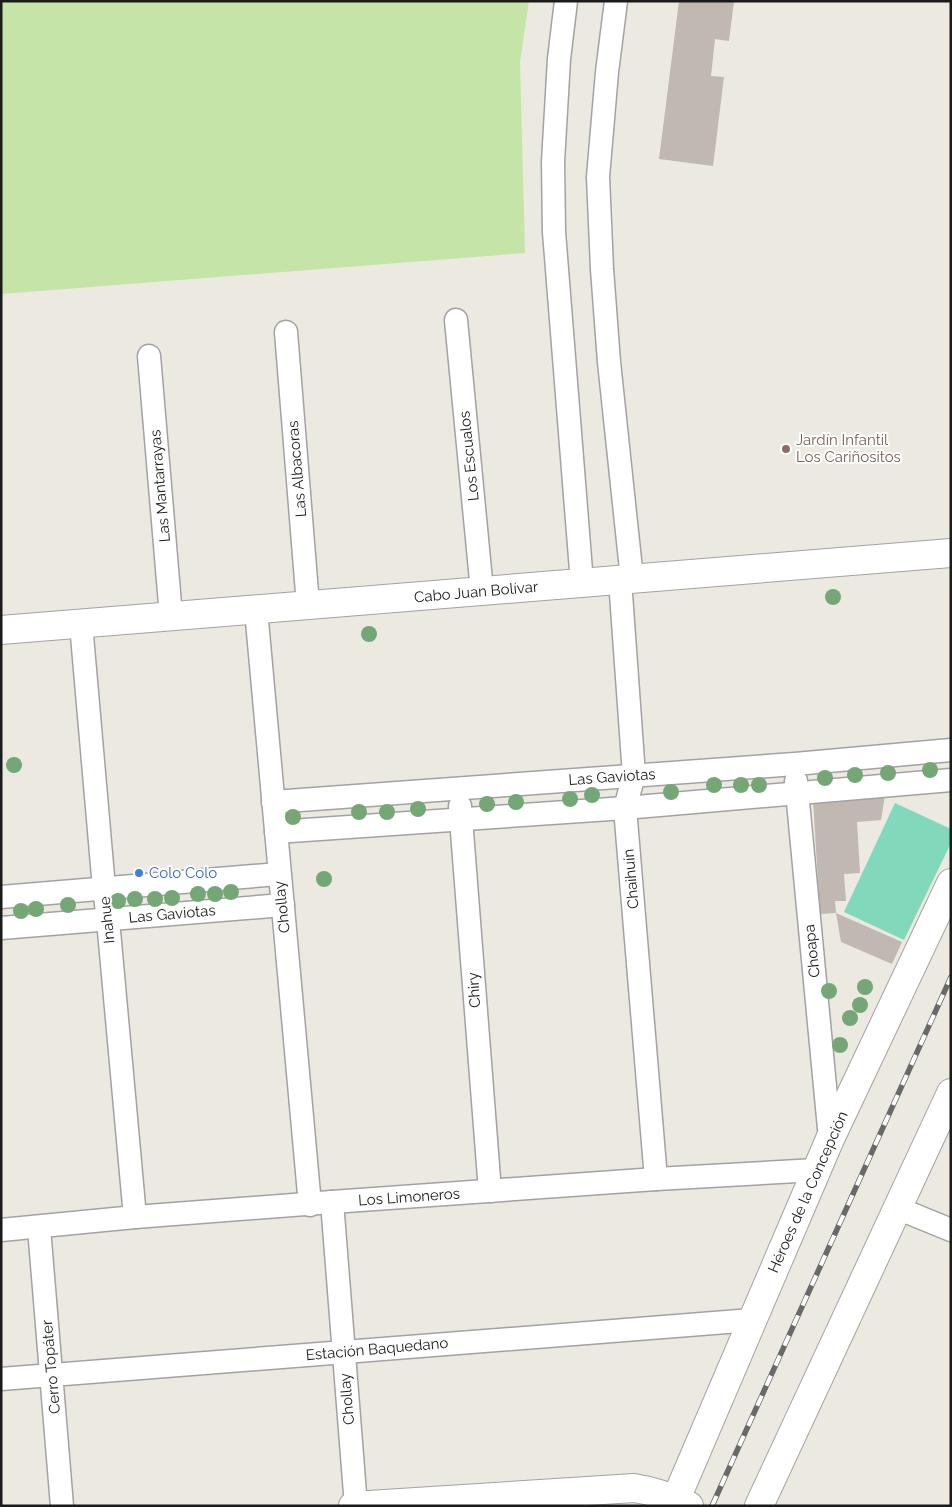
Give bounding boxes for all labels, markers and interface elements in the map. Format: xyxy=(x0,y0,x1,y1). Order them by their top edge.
street label: Los Escualos xyxy=(455,410,483,502)
street label: Las Albacoras xyxy=(284,420,310,518)
street label: Las Mantarrayas xyxy=(146,429,174,543)
place label: Jardín Infantil Los Cariñositos xyxy=(796,431,901,466)
marker: Jardín Infantil Los Cariñositos xyxy=(780,443,792,455)
street label: Cabo Juan Bolívar xyxy=(413,578,539,606)
street label: Las Gaviotas xyxy=(568,765,656,789)
street label: Chaihuín xyxy=(619,848,643,910)
place label: Colo Colo xyxy=(149,864,217,882)
marker: Colo Colo xyxy=(133,867,145,879)
street label: Chollay xyxy=(270,880,294,934)
street label: Inahue xyxy=(96,895,118,944)
street label: Las Gaviotas xyxy=(128,901,216,927)
street label: Choapa xyxy=(800,923,824,979)
street label: Chiry xyxy=(464,972,484,1008)
street label: Héroes de la Concepción xyxy=(764,1108,852,1276)
street label: Los Limoneros xyxy=(357,1184,461,1210)
street label: Cerro Topáter xyxy=(38,1318,64,1415)
street label: Estación Baquedano xyxy=(305,1334,449,1364)
street label: Chollay xyxy=(336,1372,358,1426)

